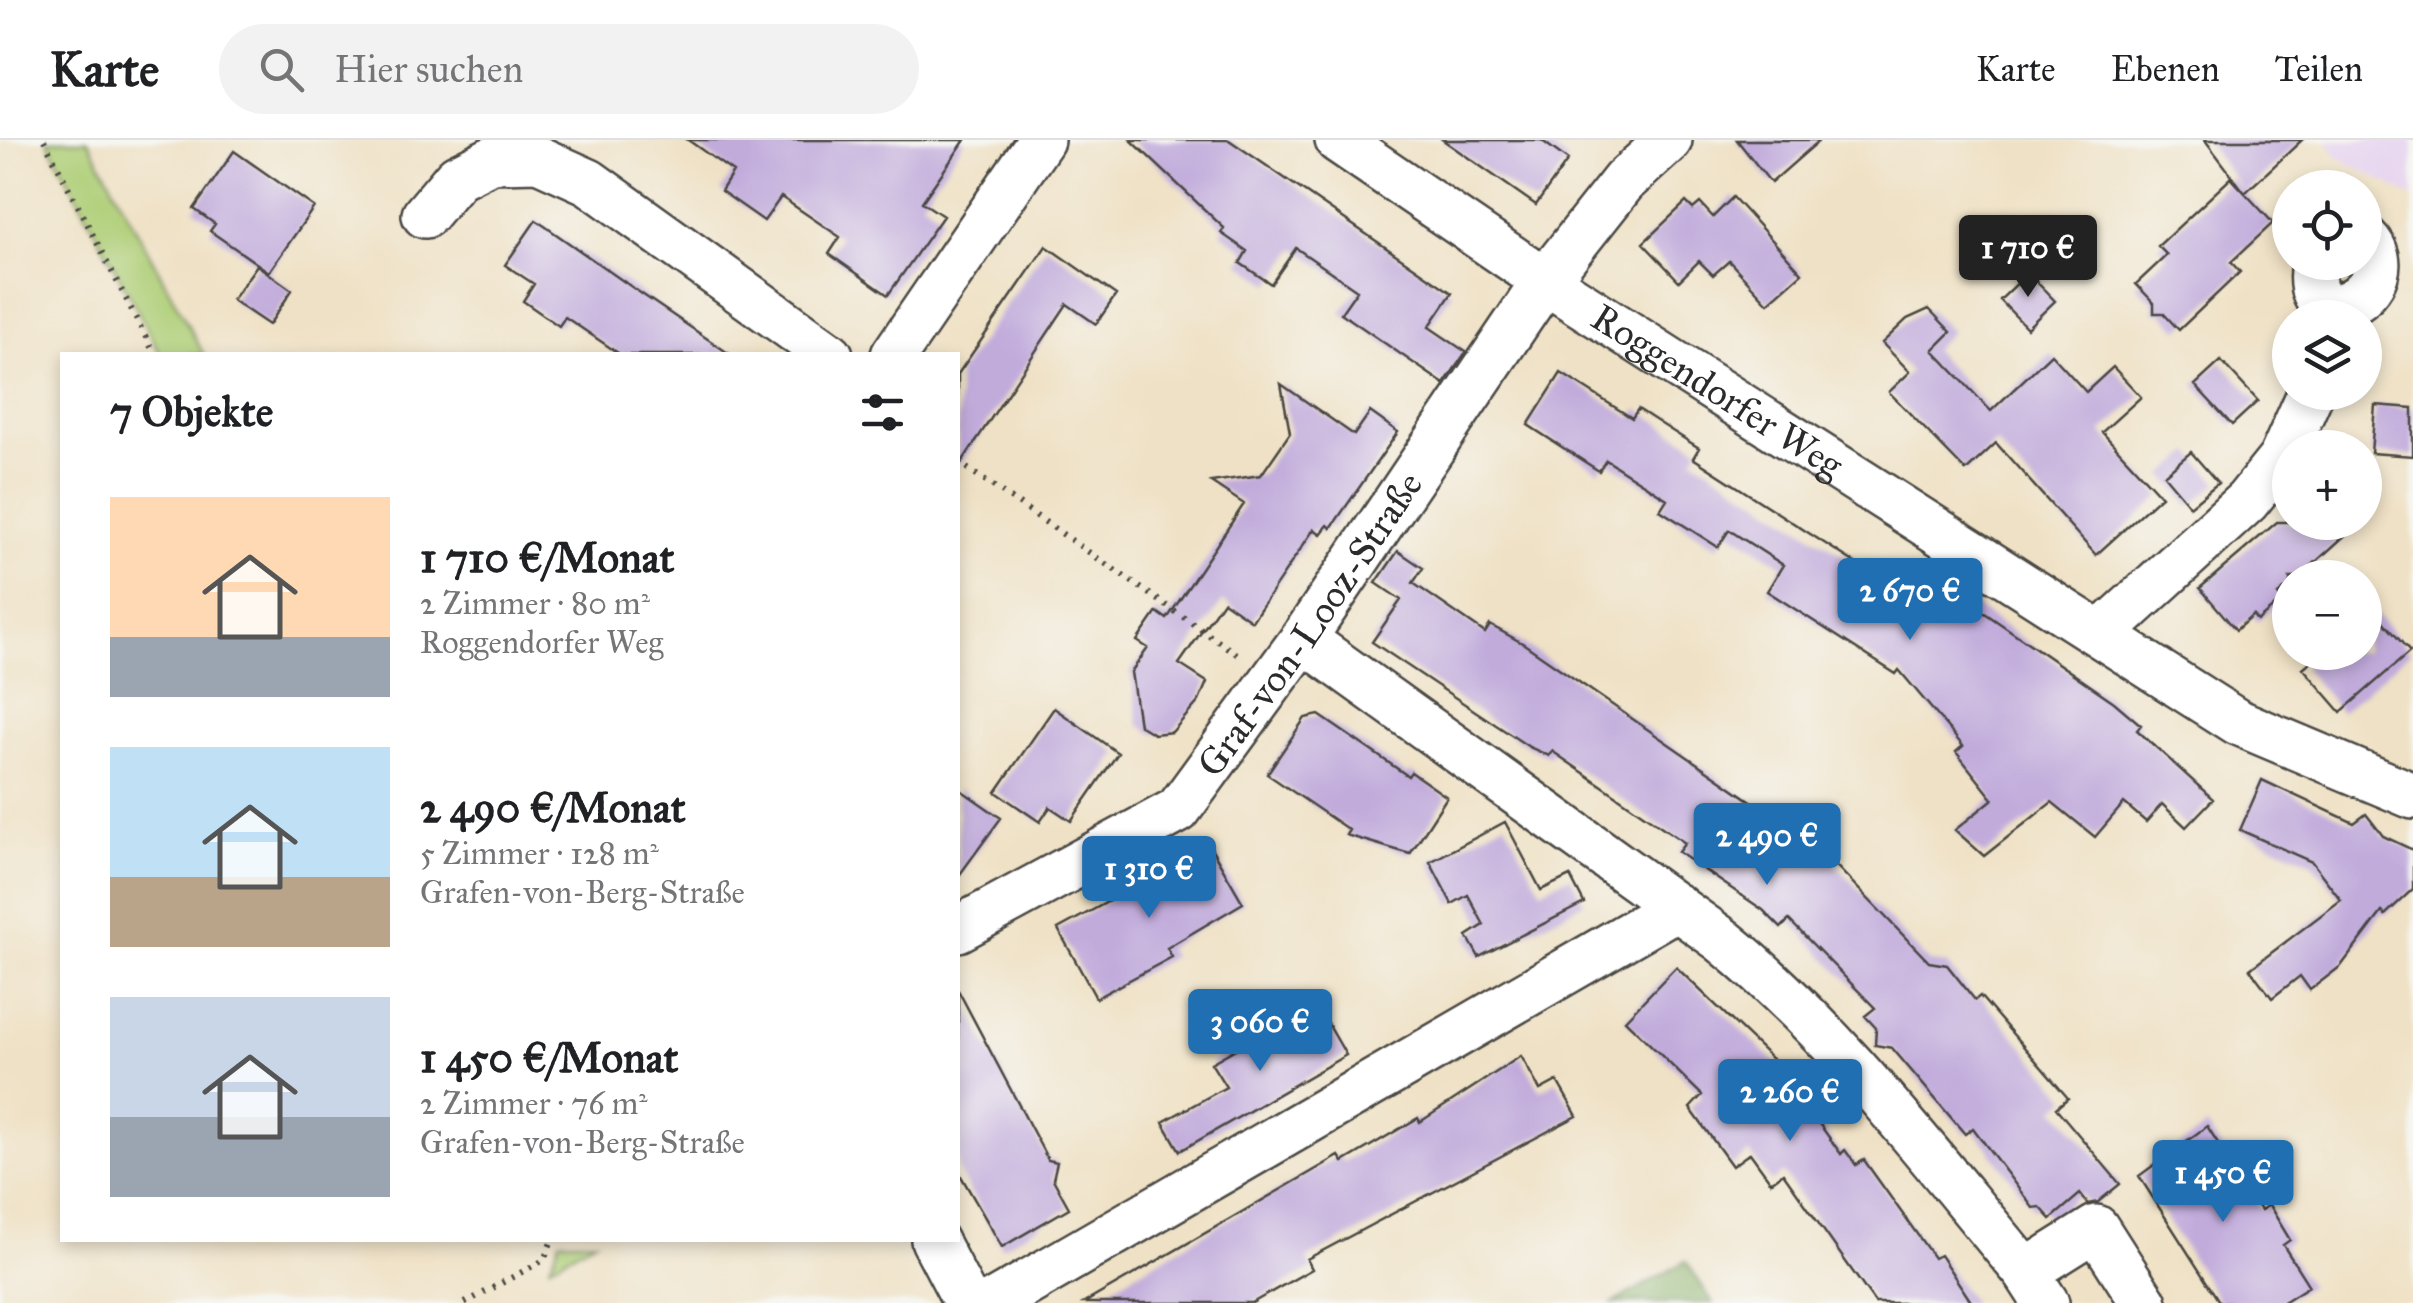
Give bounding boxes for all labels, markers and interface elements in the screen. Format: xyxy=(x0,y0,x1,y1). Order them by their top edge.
search box xyxy=(219,24,919,114)
text: Karte xyxy=(50,40,159,99)
icon: search xyxy=(254,42,309,97)
text: Hier suchen xyxy=(334,46,523,92)
text: Karte xyxy=(1976,48,2056,91)
text: Ebenen xyxy=(2111,48,2220,91)
text: Teilen xyxy=(2275,48,2363,91)
map controls xyxy=(2272,170,2382,670)
button: locate xyxy=(2272,170,2382,280)
pin: 1 710 € xyxy=(1936,215,2120,300)
text: 1 710 € xyxy=(1981,228,2075,267)
street label: Roggendorfer Weg xyxy=(1583,294,1852,488)
button: layers xyxy=(2272,300,2382,410)
icon: filters xyxy=(855,385,910,440)
text: 7 Objekte xyxy=(110,386,273,438)
button: + xyxy=(2272,430,2382,540)
street label: Graf-von-Looz-Straße xyxy=(1187,463,1432,786)
text: 1 710 €/Monat xyxy=(420,532,674,584)
icon: home xyxy=(190,537,310,657)
pin: 2 670 € xyxy=(1818,558,2002,643)
button: − xyxy=(2272,560,2382,670)
text: 2 670 € xyxy=(1859,571,1961,610)
text: 2 Zimmer · 80 m² xyxy=(420,584,650,623)
text: Roggendorfer Weg xyxy=(420,623,663,662)
text: 2 490 €/Monat xyxy=(420,782,686,834)
icon: home xyxy=(190,787,310,907)
pin: 2 490 € xyxy=(1675,803,1859,888)
text: 2 490 € xyxy=(1716,816,1818,855)
text: 5 Zimmer · 128 m² xyxy=(420,834,659,873)
pin: 1 310 € xyxy=(1057,836,1241,921)
text: 1 310 € xyxy=(1104,849,1194,888)
text: Grafen-von-Berg-Straße xyxy=(420,873,745,912)
pin: 3 060 € xyxy=(1168,989,1352,1074)
text: 3 060 € xyxy=(1210,1002,1310,1041)
text: 1 450 €/Monat xyxy=(420,1032,678,1084)
icon: home xyxy=(190,1037,310,1157)
pin: 2 260 € xyxy=(1698,1059,1882,1144)
text: 2 260 € xyxy=(1740,1072,1840,1111)
text: 2 Zimmer · 76 m² xyxy=(420,1084,648,1123)
text: Grafen-von-Berg-Straße xyxy=(420,1123,745,1162)
pin: 1 450 € xyxy=(2131,1140,2315,1225)
text: 1 450 € xyxy=(2174,1153,2272,1192)

